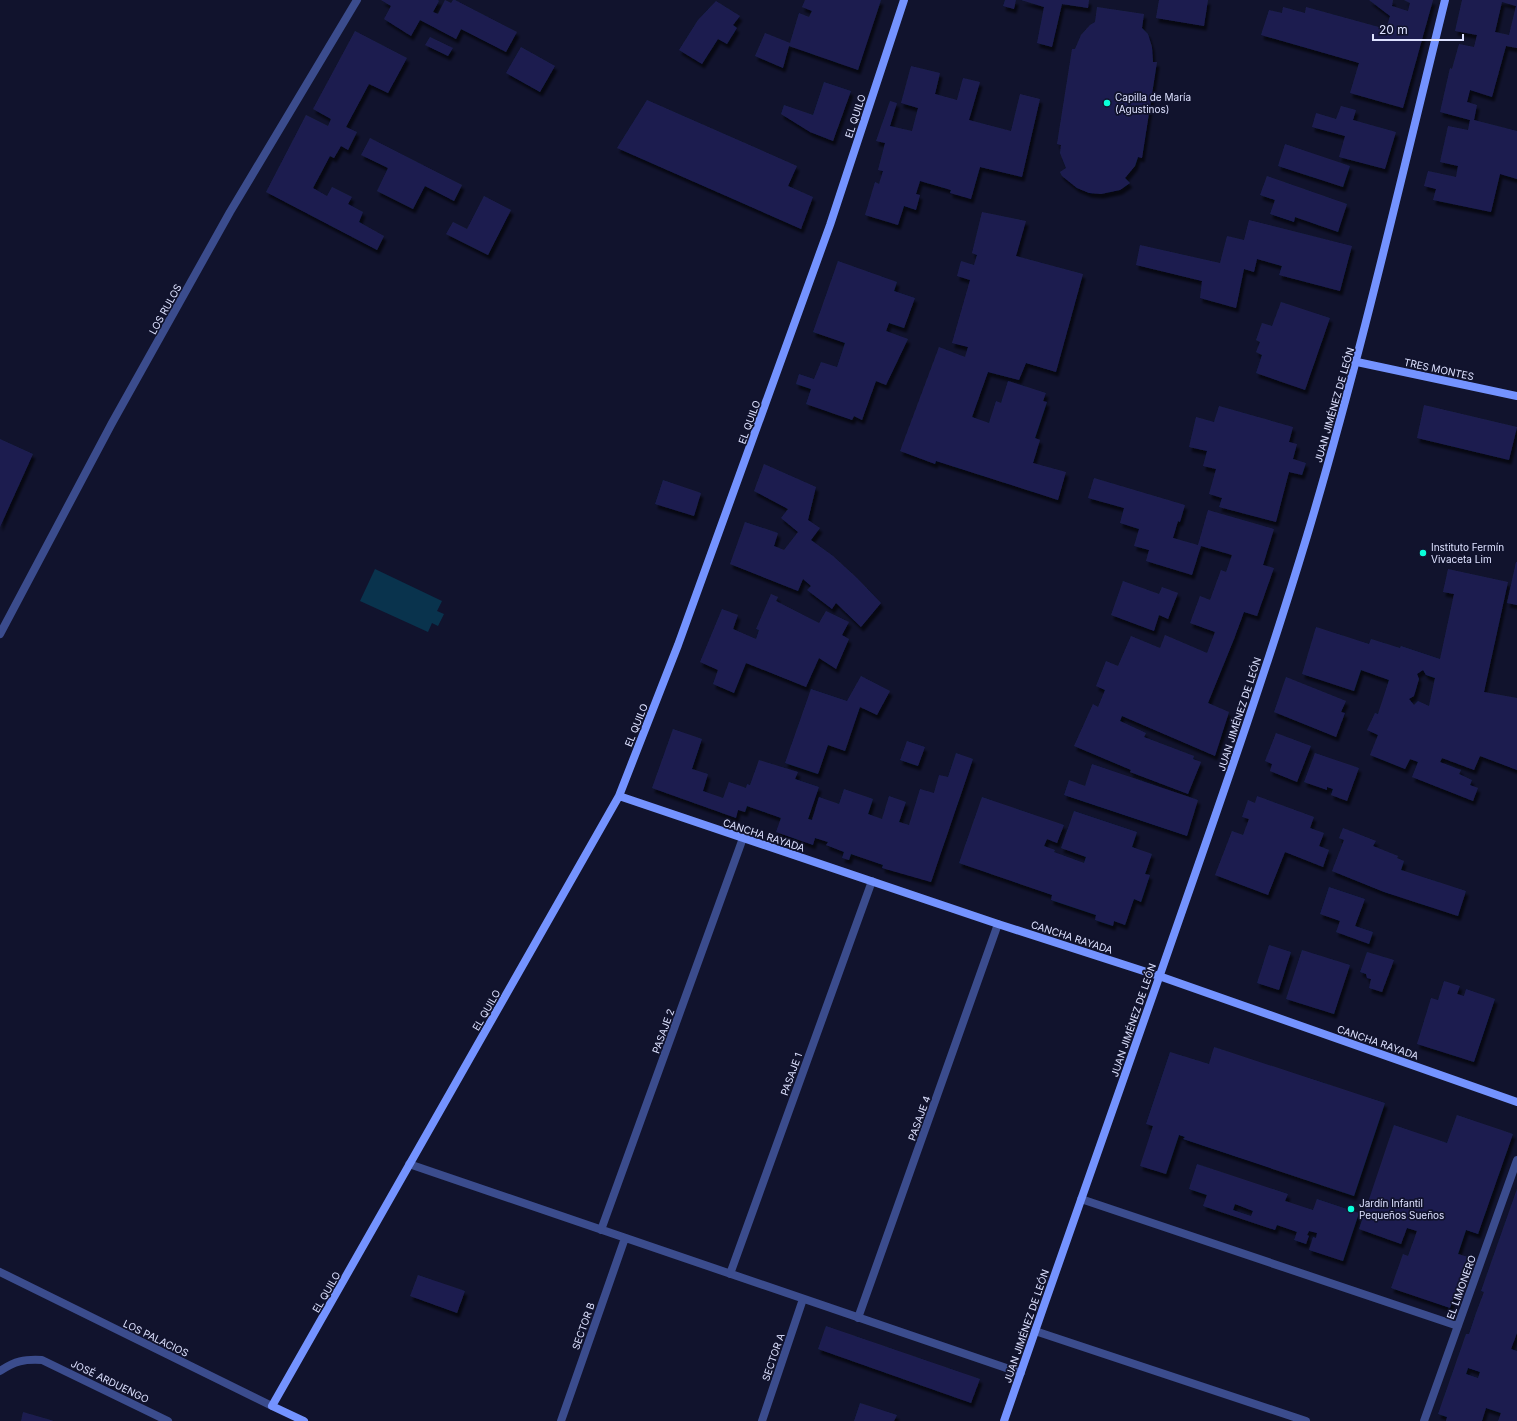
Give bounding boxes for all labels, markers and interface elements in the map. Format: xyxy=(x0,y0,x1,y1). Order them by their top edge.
scale bar xyxy=(1373,16,1463,42)
text: 20 m xyxy=(1379,22,1408,37)
place label: Capilla de María (Agustinos) xyxy=(1115,91,1191,115)
street label: EL QUILO xyxy=(842,92,868,139)
marker: Capilla de María (Agustinos) xyxy=(1102,98,1112,108)
street label: LOS RULOS xyxy=(146,282,184,336)
street label: JUAN JIMÉNEZ DE LEÓN xyxy=(1311,346,1356,464)
street label: TRES MONTES xyxy=(1403,356,1475,382)
street label: EL QUILO xyxy=(736,398,762,445)
place label: Instituto Fermín Vivaceta Lim xyxy=(1431,541,1504,565)
marker: Instituto Fermín Vivaceta Lim xyxy=(1418,548,1428,558)
street label: JUAN JIMÉNEZ DE LEÓN xyxy=(1214,655,1263,773)
street label: EL QUILO xyxy=(622,701,650,748)
street label: CANCHA RAYADA xyxy=(722,816,807,854)
street label: CANCHA RAYADA xyxy=(1030,918,1115,956)
street label: JUAN JIMÉNEZ DE LEÓN xyxy=(1107,961,1158,1078)
street label: EL QUILO xyxy=(469,987,503,1033)
street label: PASAJE 2 xyxy=(649,1007,677,1055)
street label: CANCHA RAYADA xyxy=(1336,1022,1420,1062)
street label: PASAJE 1 xyxy=(778,1051,804,1097)
street label: PASAJE 4 xyxy=(905,1094,933,1142)
place label: Jardín Infantil Pequeños Sueños xyxy=(1359,1197,1444,1221)
marker: Jardín Infantil Pequeños Sueños xyxy=(1346,1204,1356,1214)
street label: EL LIMONERO xyxy=(1444,1253,1478,1321)
street label: JUAN JIMÉNEZ DE LEÓN xyxy=(1000,1267,1051,1384)
street label: EL QUILO xyxy=(309,1269,343,1315)
street label: SECTOR B xyxy=(569,1301,597,1351)
street label: LOS PALACIOS xyxy=(121,1317,191,1359)
street label: SECTOR A xyxy=(759,1331,787,1382)
street label: JOSÉ ARDUENGO xyxy=(69,1356,152,1405)

